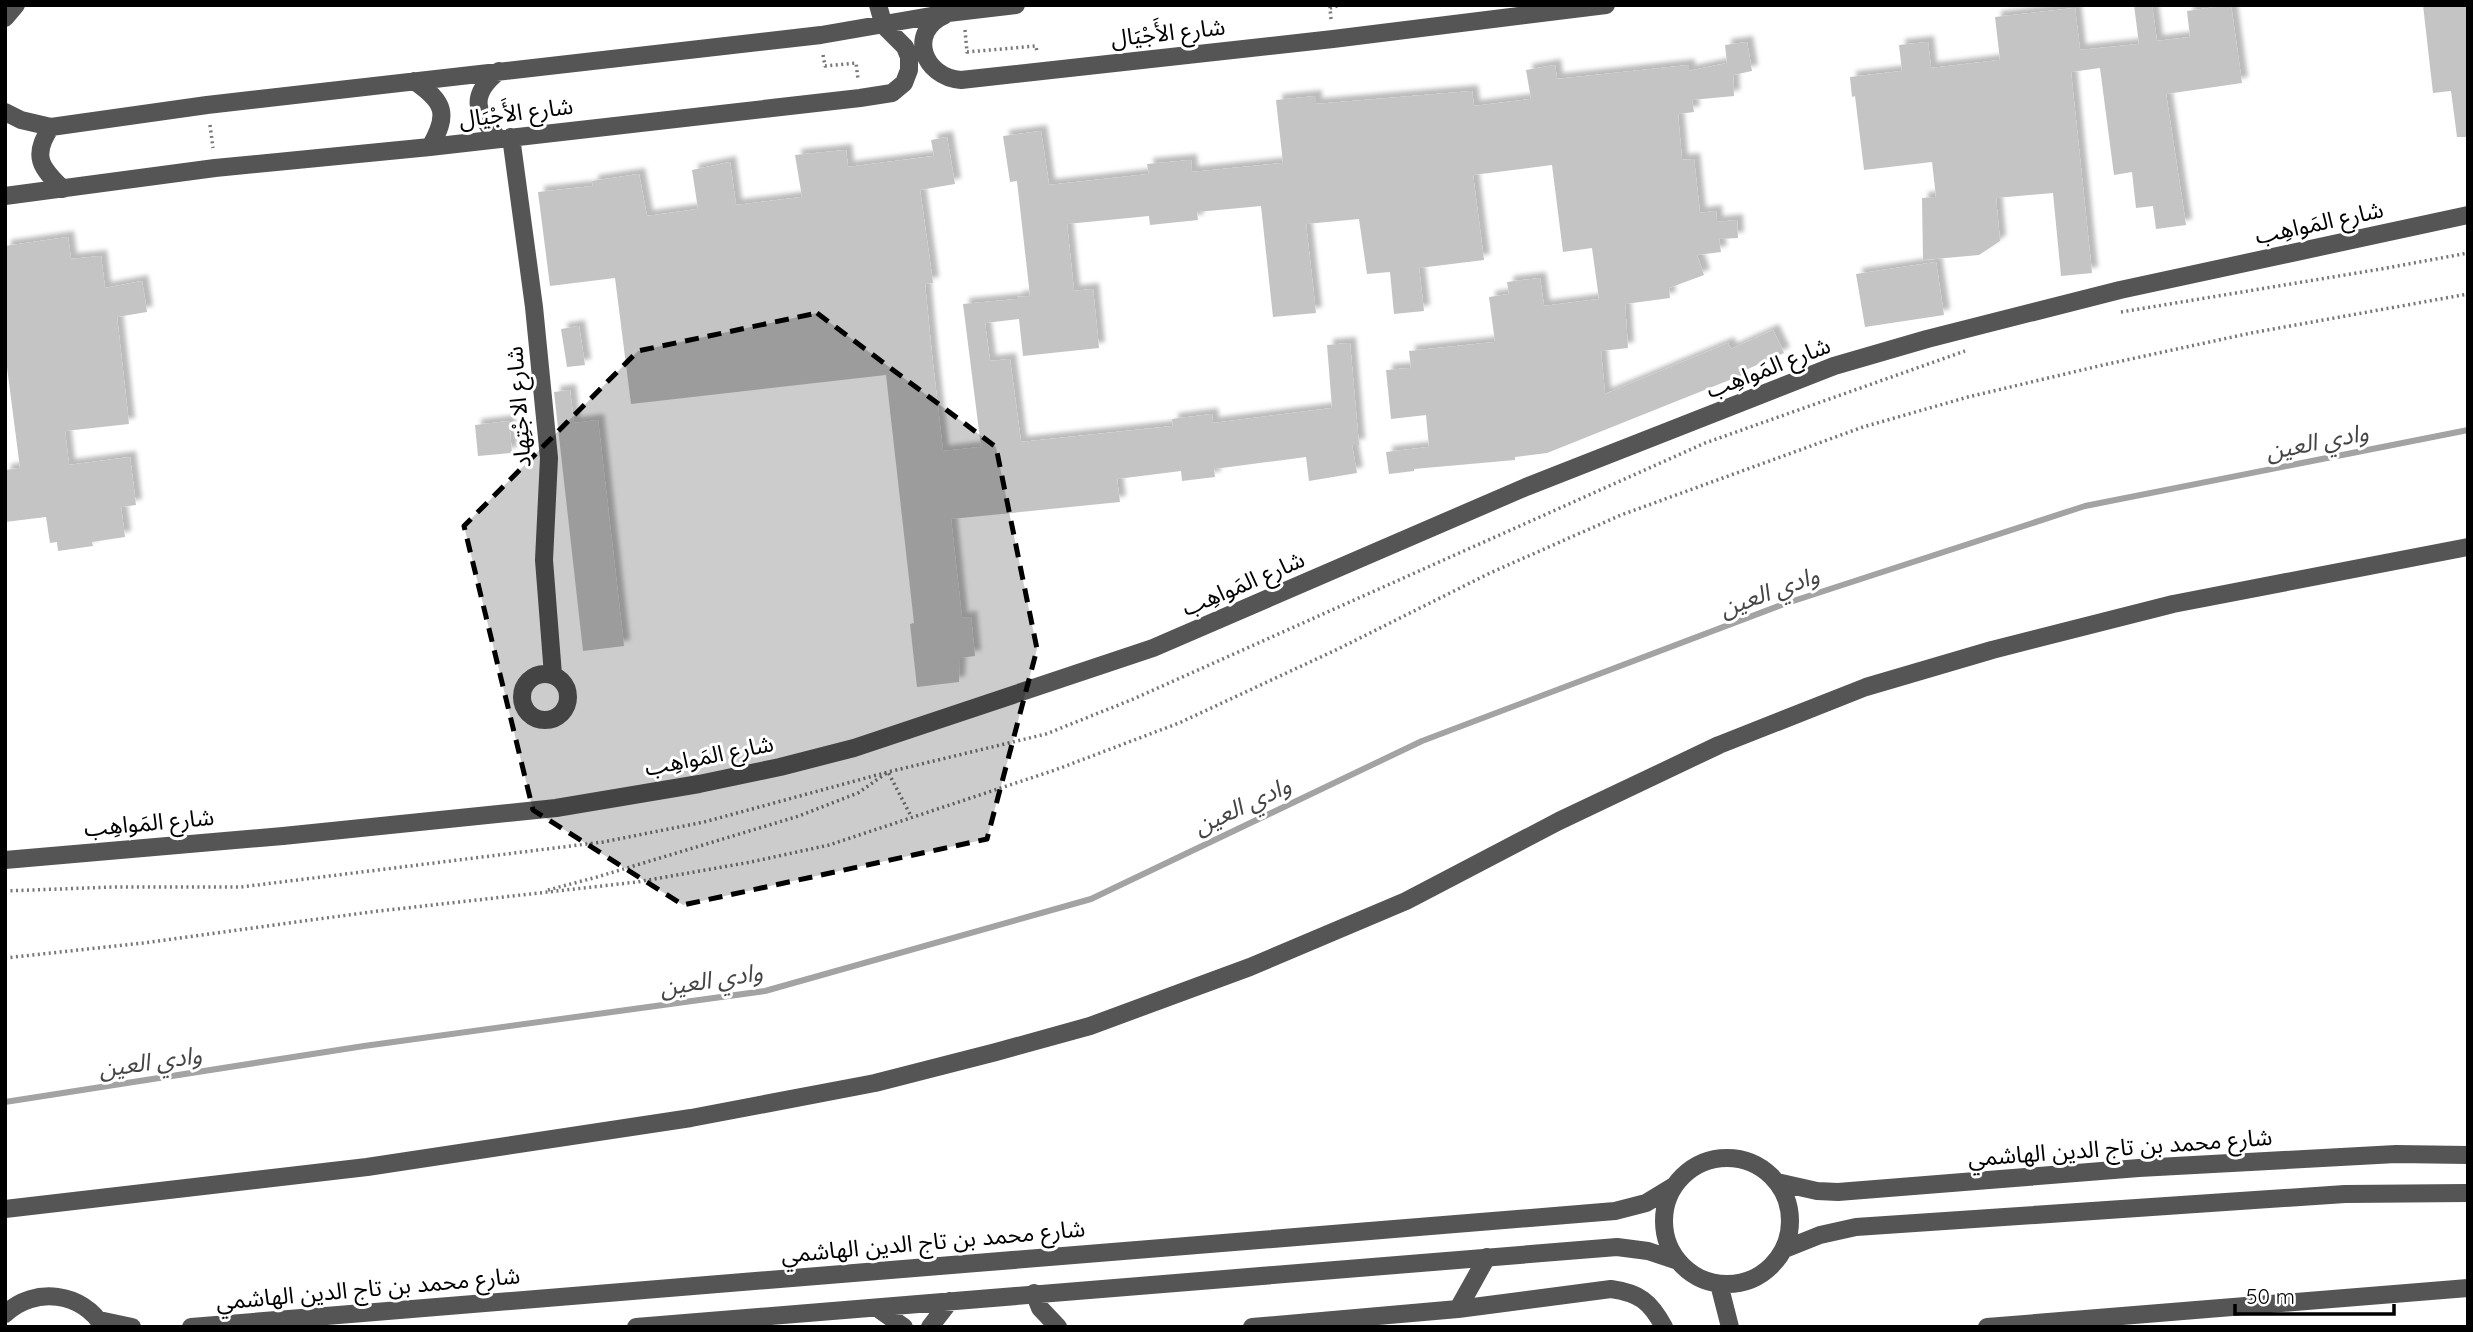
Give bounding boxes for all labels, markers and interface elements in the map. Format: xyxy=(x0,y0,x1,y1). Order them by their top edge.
street label: شارع الأَجْيَال xyxy=(1109,10,1227,55)
street label: شارع الأَجْيَال xyxy=(457,89,575,136)
street label: شارع المَواهِب xyxy=(2252,194,2386,253)
street label: شارع المَواهِب xyxy=(1702,330,1835,407)
street label: شارع الاجْتِهاد xyxy=(499,345,540,469)
water label: وادي العين xyxy=(2263,416,2372,470)
street label: شارع المَواهِب xyxy=(1177,544,1310,625)
water label: وادي العين xyxy=(1715,559,1825,627)
street label: شارع المَواهِب xyxy=(642,728,776,785)
water label: وادي العين xyxy=(1189,769,1297,845)
street label: شارع المَواهِب xyxy=(83,802,216,845)
water label: وادي العين xyxy=(657,956,765,1006)
water label: وادي العين xyxy=(97,1039,204,1088)
street label: شارع محمد بن تاج الدين الهاشمي xyxy=(1967,1122,2273,1175)
street label: شارع محمد بن تاج الدين الهاشمي xyxy=(780,1213,1087,1272)
street label: شارع محمد بن تاج الدين الهاشمي xyxy=(215,1260,522,1319)
scale bar xyxy=(2235,1272,2394,1316)
text: 50 m xyxy=(2246,1283,2295,1309)

